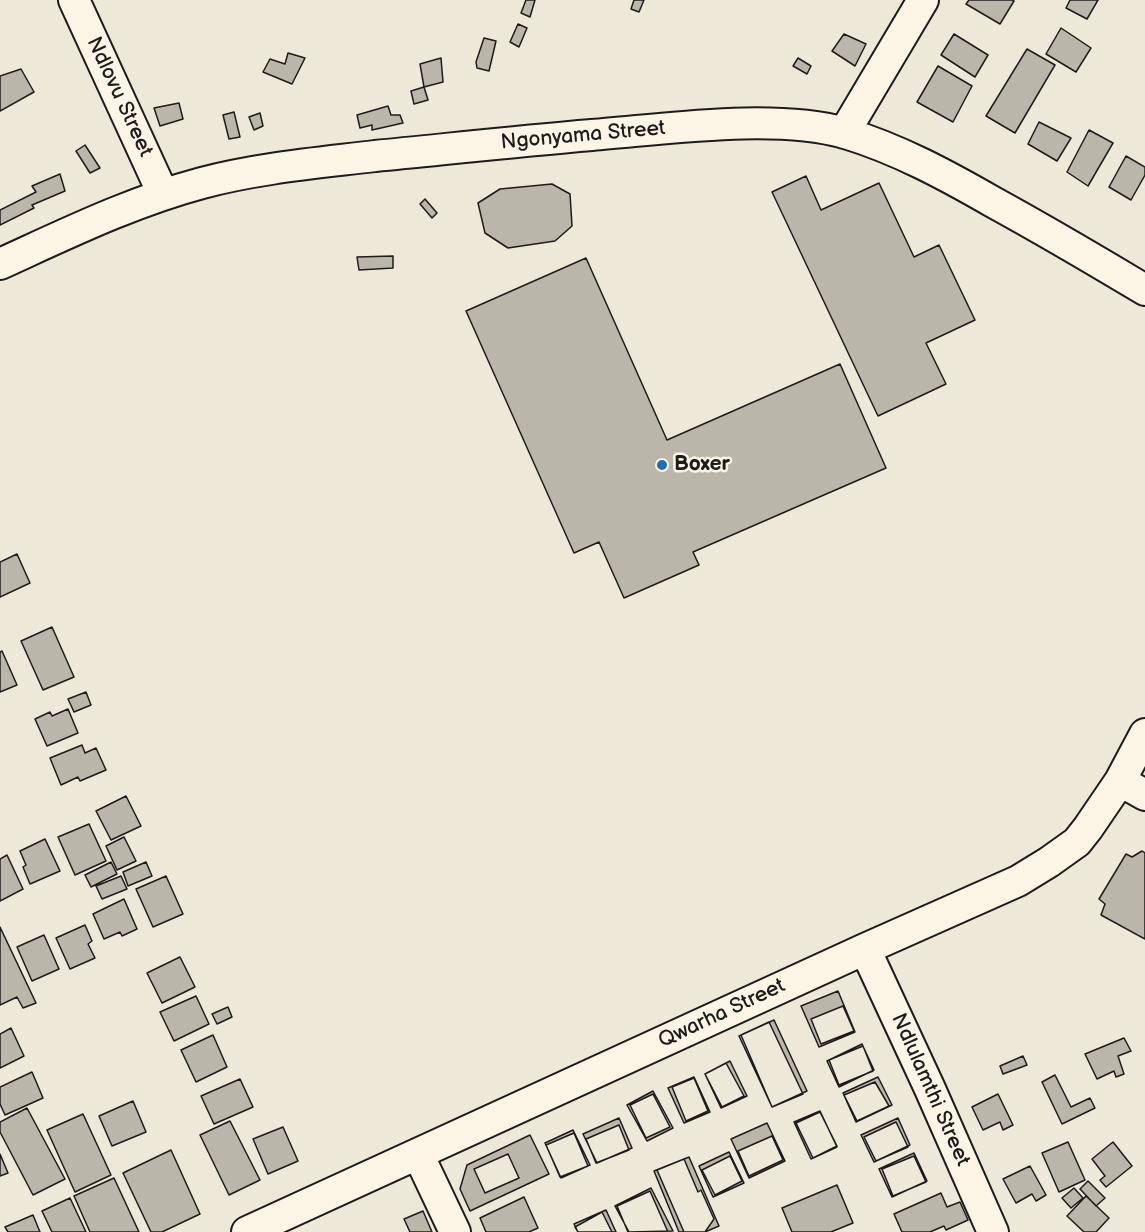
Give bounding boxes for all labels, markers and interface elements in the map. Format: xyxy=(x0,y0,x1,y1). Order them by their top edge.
street label: Ndlovu Street xyxy=(80,33,158,161)
street label: Ngonyama Street xyxy=(500,116,666,156)
place label: Boxer xyxy=(674,452,730,478)
marker: Boxer xyxy=(655,458,669,472)
street label: Qwarha Street xyxy=(655,974,789,1054)
street label: Ndlulamthi Street xyxy=(885,1010,975,1170)

